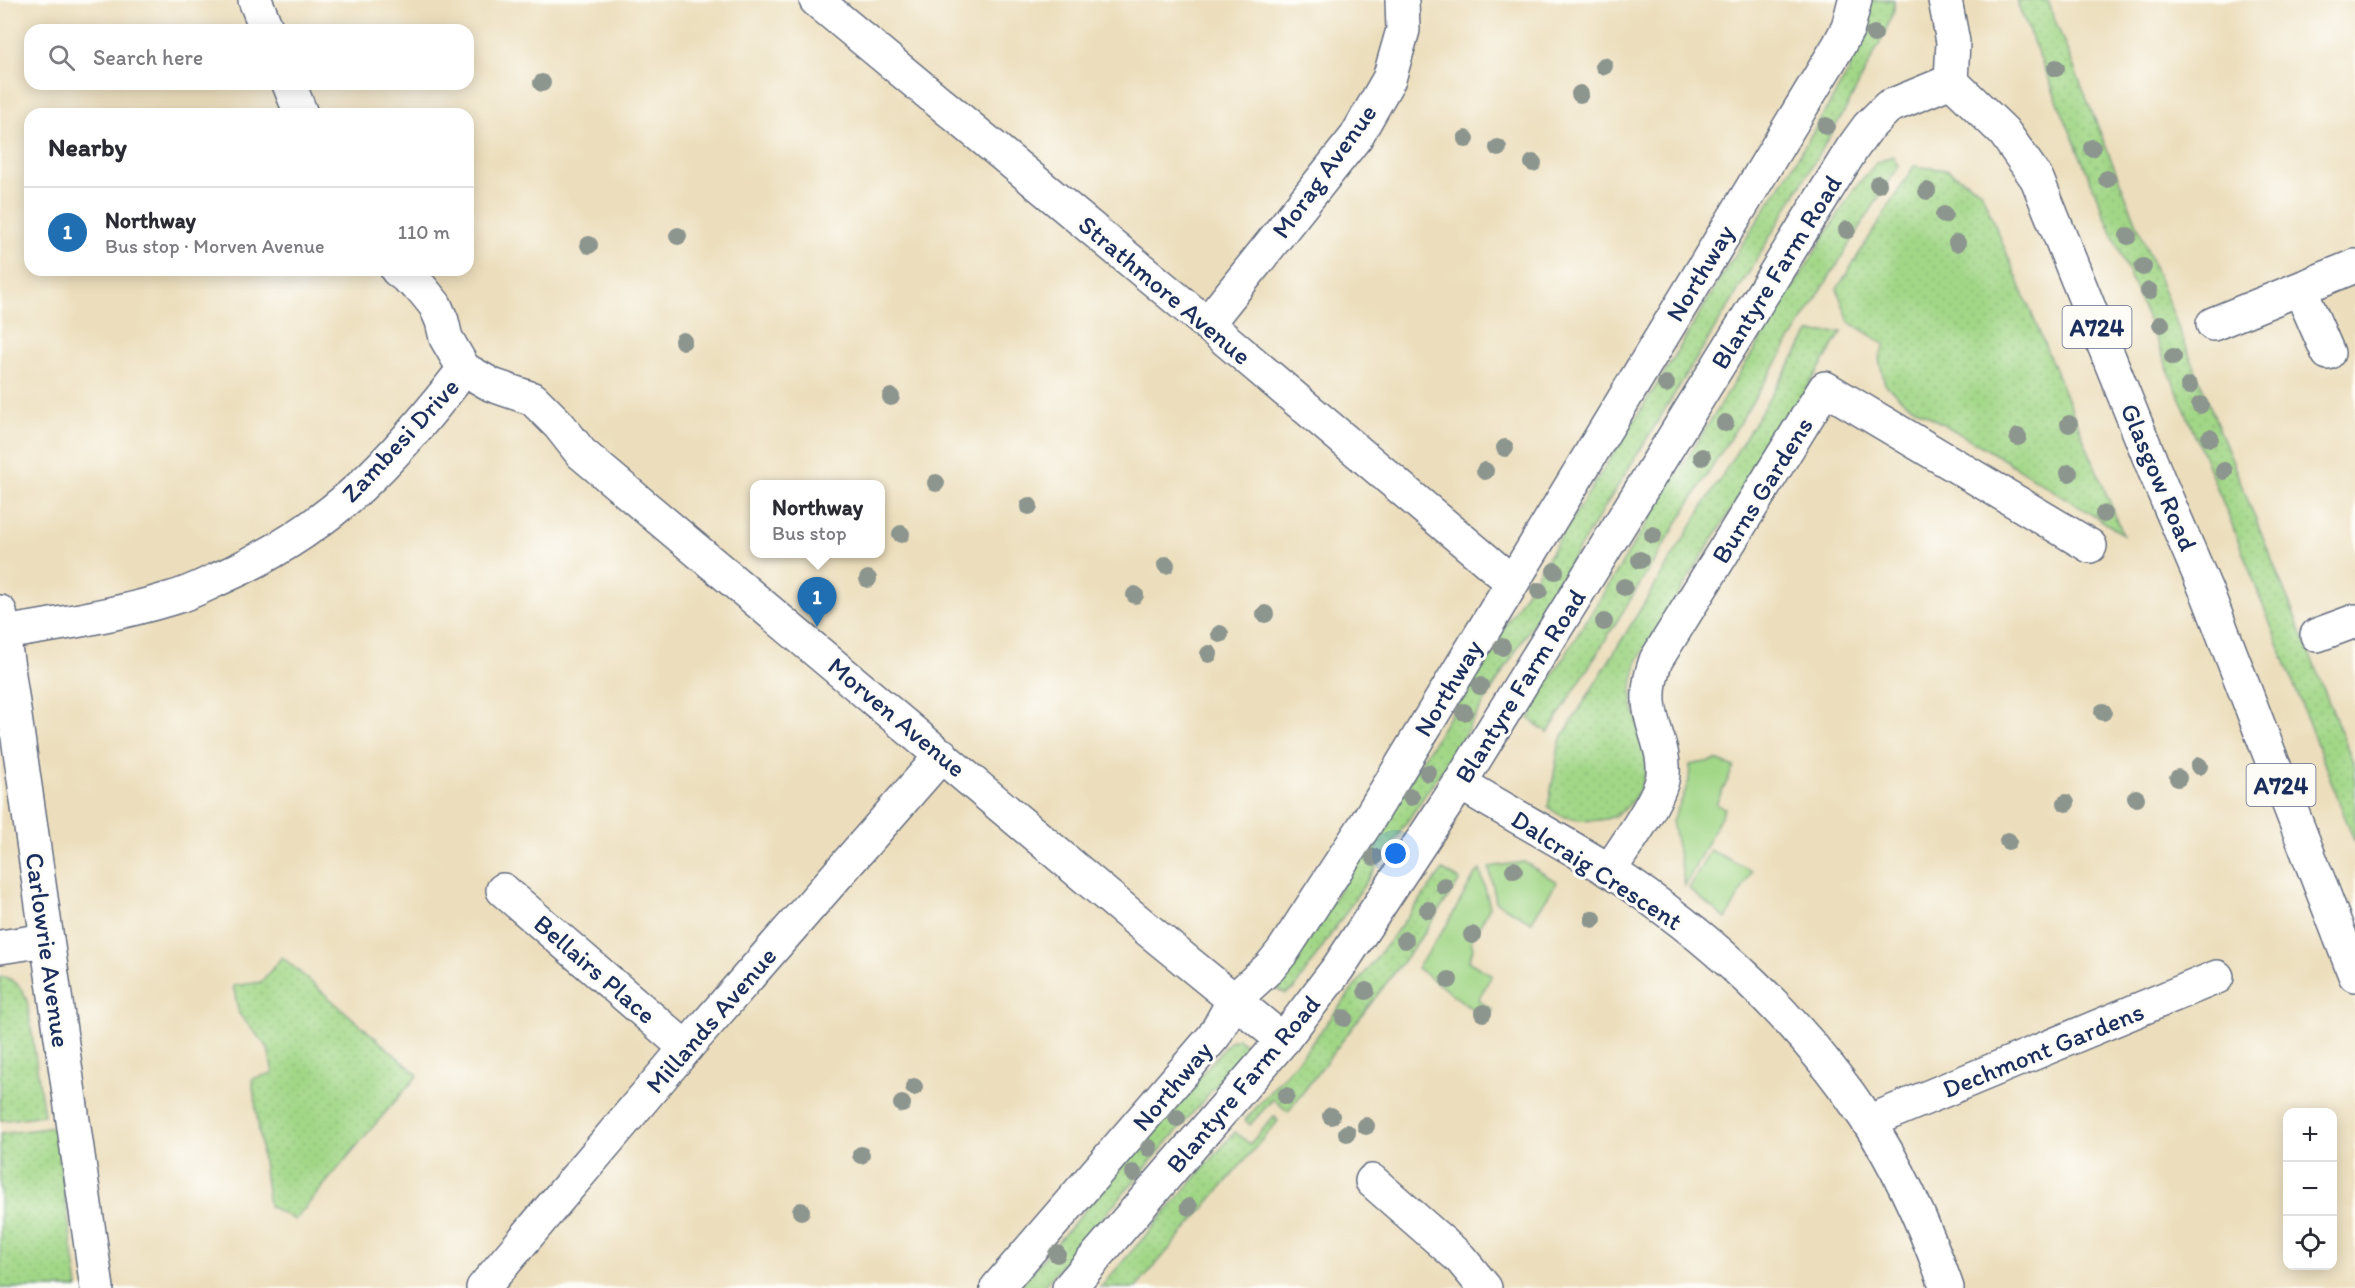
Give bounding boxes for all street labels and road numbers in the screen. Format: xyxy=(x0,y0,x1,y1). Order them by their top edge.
street label: Morag Avenue xyxy=(1264,97,1384,245)
street label: Blantyre Farm Road xyxy=(1703,169,1849,375)
street label: Strathmore Avenue xyxy=(1072,208,1258,372)
street label: Northway xyxy=(1659,219,1741,327)
road number: A724 xyxy=(2062,306,2132,348)
street label: Zambesi Drive xyxy=(334,371,466,509)
street label: Glasgow Road xyxy=(2114,399,2204,556)
street label: Burns Gardens xyxy=(1704,411,1820,569)
street label: Blantyre Farm Road xyxy=(1447,583,1593,789)
street label: Northway xyxy=(1407,634,1489,742)
street label: Morven Avenue xyxy=(821,650,973,784)
road number: A724 xyxy=(2246,764,2316,806)
street label: Dalcraig Crescent xyxy=(1505,803,1689,937)
street label: Carlowrie Avenue xyxy=(18,850,78,1050)
street label: Bellairs Place xyxy=(527,907,663,1031)
street label: Millands Avenue xyxy=(639,940,783,1100)
street label: Blantyre Farm Road xyxy=(1159,988,1327,1180)
street label: Dechmont Gardens xyxy=(1938,995,2148,1105)
street label: Northway xyxy=(1125,1035,1219,1137)

